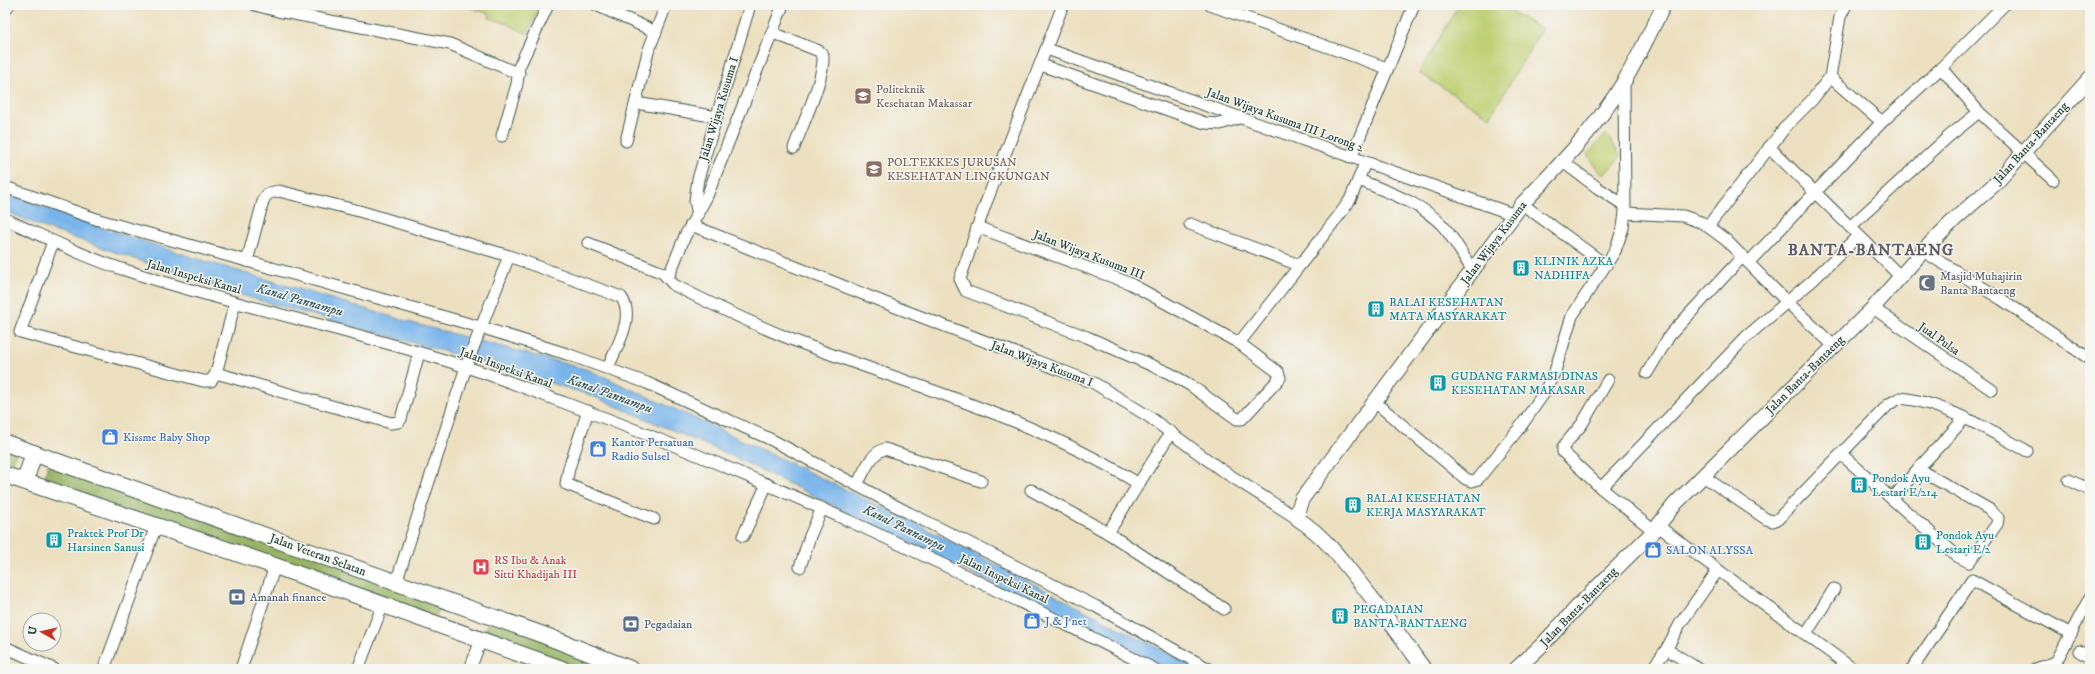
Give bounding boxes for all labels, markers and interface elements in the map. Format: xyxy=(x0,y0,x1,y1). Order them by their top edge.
street label: Jalan Wijaya Kusuma I xyxy=(696,55,742,164)
place label: Politeknik Kesehatan Makassar xyxy=(876,82,973,111)
street label: Jalan Wijaya Kusuma III Lorong 2 xyxy=(1204,84,1366,155)
school or university icon: Politeknik Kesehatan Makassar xyxy=(853,86,873,106)
street label: Jalan Banta-Bantaeng xyxy=(1990,99,2072,188)
place label: POLTEKKES JURUSAN KESEHATAN LINGKUNGAN xyxy=(887,155,1050,184)
school or university icon: POLTEKKES JURUSAN KESEHATAN LINGKUNGAN xyxy=(864,159,884,179)
street label: Jalan Wijaya Kusuma xyxy=(1457,198,1531,288)
street label: Jalan Wijaya Kusuma III xyxy=(1030,226,1147,283)
district label: BANTA-BANTAENG xyxy=(1788,240,1954,260)
place label: KLINIK AZKA NADHIFA xyxy=(1534,254,1614,283)
street label: Jalan Inspeksi Kanal xyxy=(144,256,243,298)
building icon: KLINIK AZKA NADHIFA xyxy=(1511,258,1531,278)
place label: Masjid Muhajirin Banta Bantaeng xyxy=(1940,269,2023,298)
mosque icon: Masjid Muhajirin Banta Bantaeng xyxy=(1917,273,1937,293)
water label: Kanal Pannampu xyxy=(254,280,345,320)
place label: BALAI KESEHATAN MATA MASYARAKAT xyxy=(1389,295,1507,324)
building icon: BALAI KESEHATAN MATA MASYARAKAT xyxy=(1366,299,1386,319)
street label: Jual Pulsa xyxy=(1915,319,1963,359)
street label: Jalan Banta-Bantaeng xyxy=(1762,333,1847,418)
street label: Jalan Wijaya Kusuma I xyxy=(988,337,1095,390)
street label: Jalan Inspeksi Kanal xyxy=(457,344,555,392)
place label: GUDANG FARMASI DINAS KESEHATAN MAKASAR xyxy=(1451,369,1598,398)
water label: Kanal Pannampu xyxy=(564,371,655,417)
building icon: GUDANG FARMASI DINAS KESEHATAN MAKASAR xyxy=(1428,373,1448,393)
shop icon: Kissme Baby Shop xyxy=(100,427,120,447)
place label: Kissme Baby Shop xyxy=(123,430,210,445)
place label: Kantor Persatuan Radio Sulsel xyxy=(611,435,694,464)
shop icon: Kantor Persatuan Radio Sulsel xyxy=(588,439,608,459)
place label: Pondok Ayu Lestari E/214 xyxy=(1872,471,1939,500)
building icon: Pondok Ayu Lestari E/214 xyxy=(1849,475,1869,495)
place label: BALAI KESEHATAN KERJA MASYARAKAT xyxy=(1366,491,1486,520)
building icon: BALAI KESEHATAN KERJA MASYARAKAT xyxy=(1343,495,1363,515)
water label: Kanal Pannampu xyxy=(860,501,948,555)
place label: Praktek Prof Dr Harsinen Sanusi xyxy=(67,526,144,555)
place label: Pondok Ayu Lestari E/2 xyxy=(1936,528,1994,557)
building icon: Praktek Prof Dr Harsinen Sanusi xyxy=(44,530,64,550)
street label: Jalan Veteran Selatan xyxy=(267,530,369,580)
building icon: Pondok Ayu Lestari E/2 xyxy=(1913,532,1933,552)
shop icon: SALON ALYSSA xyxy=(1643,540,1663,560)
place label: SALON ALYSSA xyxy=(1666,543,1753,558)
street label: Jalan Inspeksi Kanal xyxy=(956,550,1051,607)
place label: RS Ibu & Anak Sitti Khadijah III xyxy=(494,553,577,582)
hospital icon: RS Ibu & Anak Sitti Khadijah III xyxy=(471,557,491,577)
street label: Jalan Banta-Bantaeng xyxy=(1537,564,1621,651)
bank icon: Amanah finance xyxy=(227,587,247,607)
place label: Amanah finance xyxy=(250,590,327,605)
place label: PEGADAIAN BANTA-BANTAENG xyxy=(1353,602,1468,631)
building icon: PEGADAIAN BANTA-BANTAENG xyxy=(1330,606,1350,626)
shop icon: J & J net xyxy=(1022,611,1042,631)
north arrow xyxy=(22,612,62,652)
bank icon: Pegadaian xyxy=(621,614,641,634)
place label: J & J net xyxy=(1044,614,1087,629)
place label: Pegadaian xyxy=(644,617,693,632)
text: U xyxy=(26,625,41,636)

